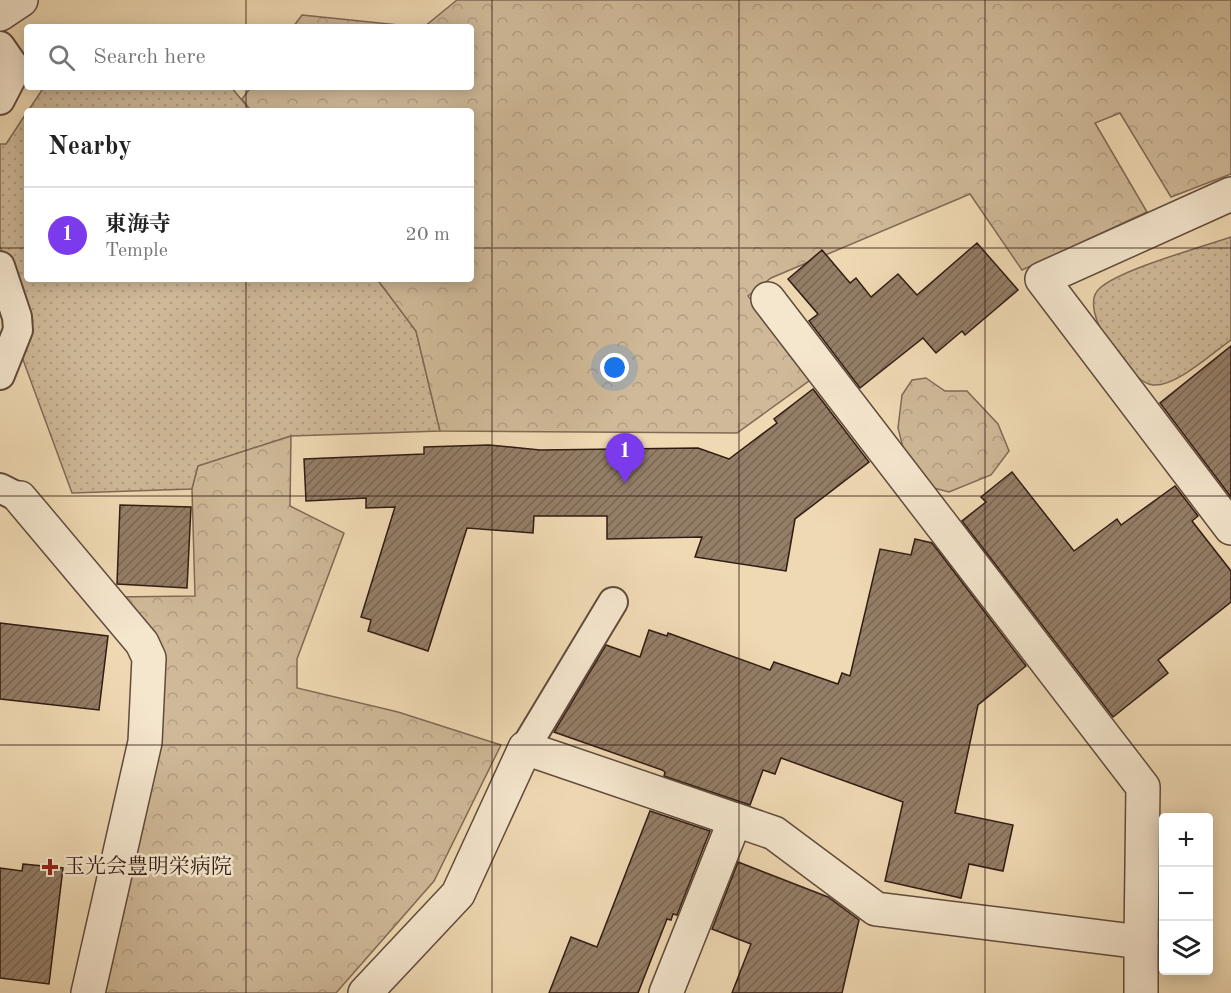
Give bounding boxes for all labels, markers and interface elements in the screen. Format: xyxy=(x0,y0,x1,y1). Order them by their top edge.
search box xyxy=(24,24,474,90)
icon: search xyxy=(45,41,78,74)
text: Search here xyxy=(93,46,206,68)
text: Nearby xyxy=(48,134,132,160)
text: 東海寺 xyxy=(105,214,171,236)
text: 1 xyxy=(62,225,73,245)
text: 20 m xyxy=(405,225,450,245)
text: Temple xyxy=(105,241,168,261)
your location xyxy=(600,353,629,382)
pin: 1 xyxy=(606,434,644,483)
map controls xyxy=(1159,813,1213,975)
button: + xyxy=(1159,813,1213,867)
place label: 玉光会豊明栄病院 xyxy=(64,855,232,878)
marker: 玉光会豊明栄病院 xyxy=(41,858,59,876)
button: − xyxy=(1159,867,1213,921)
button: layers xyxy=(1159,921,1213,975)

